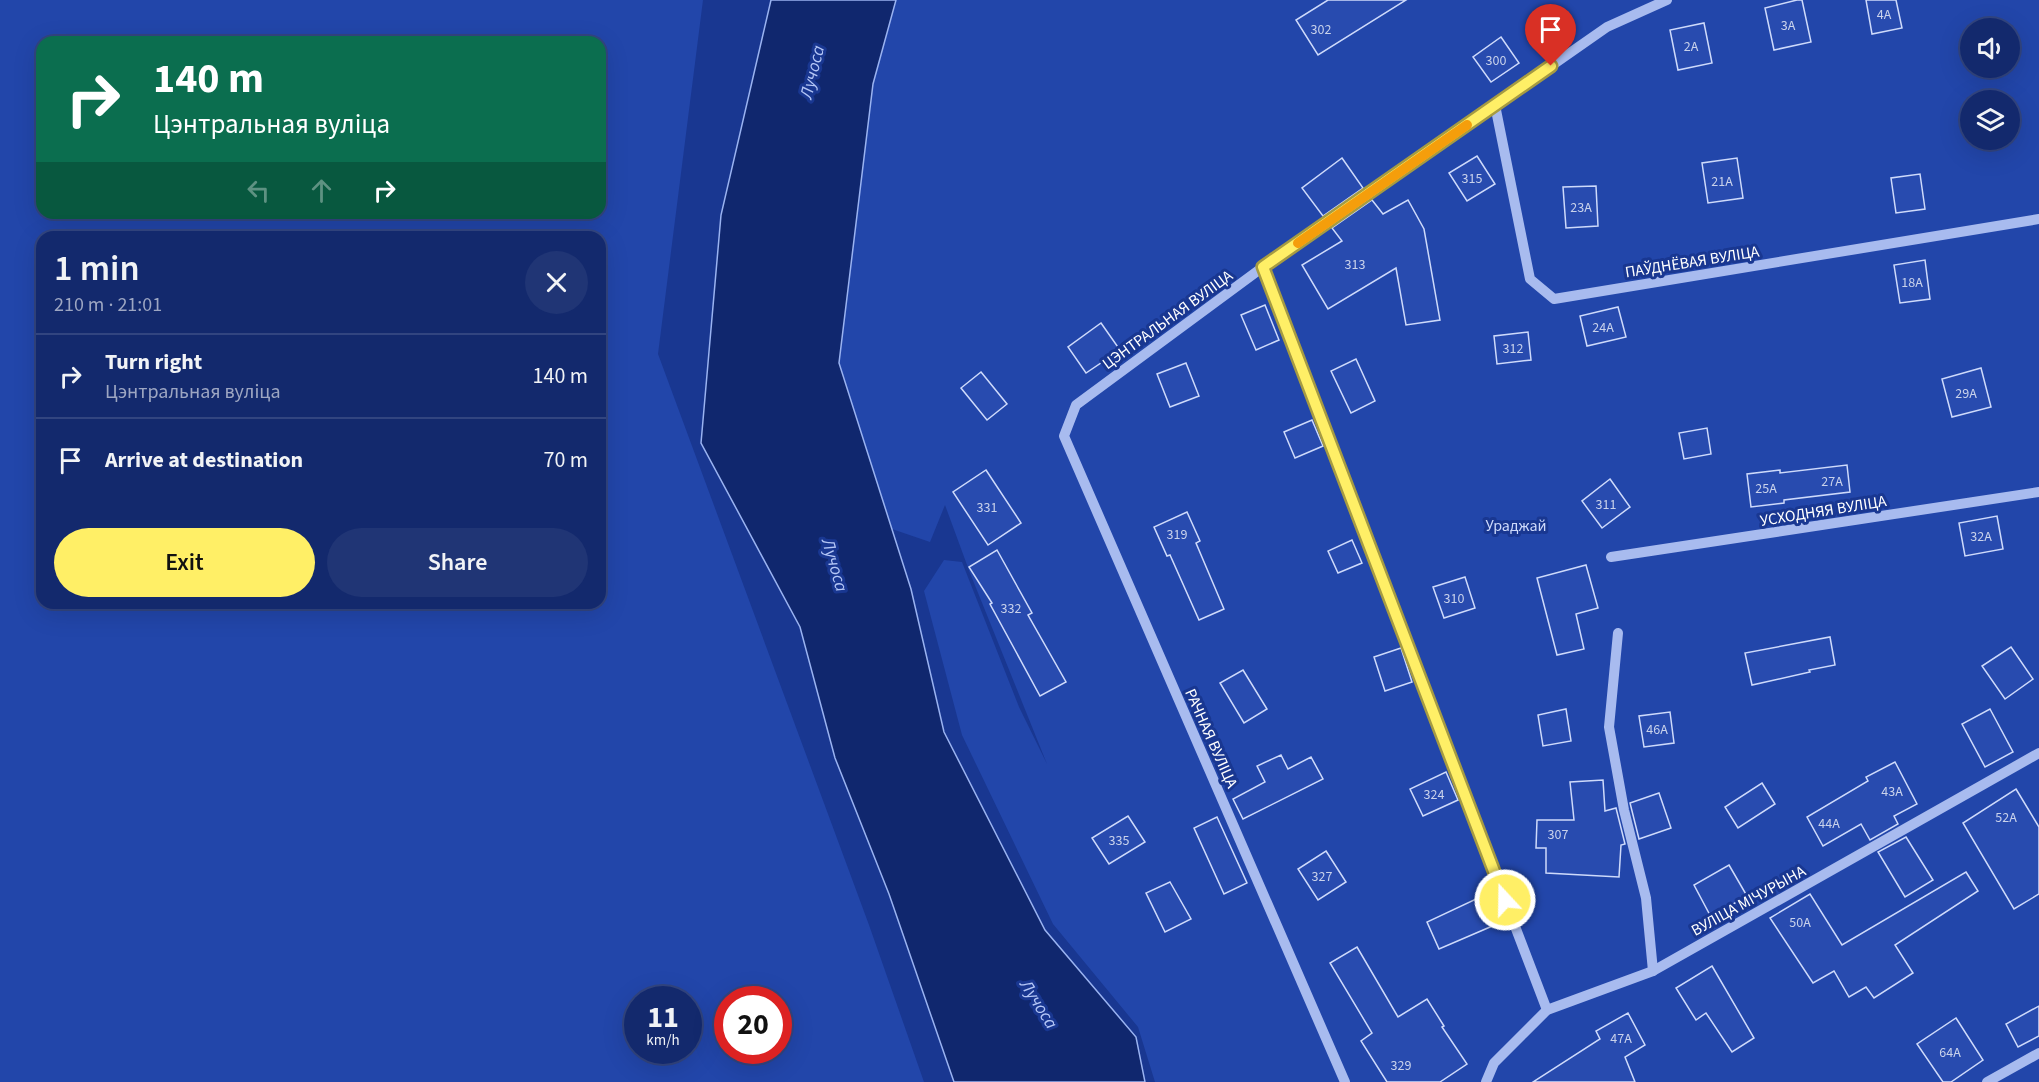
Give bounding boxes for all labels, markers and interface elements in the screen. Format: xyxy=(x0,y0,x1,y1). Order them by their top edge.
pin xyxy=(1525,4,1576,66)
house number: 4А xyxy=(1877,5,1892,25)
icon: arrive xyxy=(1534,13,1567,46)
house number: 3А xyxy=(1781,16,1796,36)
map controls xyxy=(1960,18,2020,150)
button: sound xyxy=(1960,18,2020,78)
house number: 302 xyxy=(1311,20,1331,40)
house number: 2А xyxy=(1684,37,1699,57)
water label: Лучоса xyxy=(794,42,831,102)
text: 140 m xyxy=(153,49,264,109)
house number: 300 xyxy=(1486,51,1506,71)
icon: right xyxy=(54,60,132,138)
button: layers xyxy=(1960,90,2020,150)
text: Цэнтральная вуліца xyxy=(153,105,390,144)
house number: 315 xyxy=(1462,169,1482,189)
house number: 21А xyxy=(1711,172,1733,192)
icon: left xyxy=(242,174,275,207)
icon: ahead xyxy=(305,174,338,207)
icon: right xyxy=(368,174,401,207)
house number: 23А xyxy=(1570,198,1592,218)
street label: ПАЎДНЁВАЯ ВУЛІЦА xyxy=(1623,240,1761,283)
text: 1 min xyxy=(54,243,140,294)
button: close xyxy=(525,251,588,314)
house number: 313 xyxy=(1345,255,1365,275)
street label: ЦЭНТРАЛЬНАЯ ВУЛІЦА xyxy=(1098,265,1238,375)
house number: 18А xyxy=(1901,273,1923,293)
text: 210 m · 21:01 xyxy=(54,291,162,319)
house number: 24А xyxy=(1592,318,1614,338)
house number: 312 xyxy=(1503,339,1523,359)
text: Turn right xyxy=(105,346,202,378)
icon: right xyxy=(54,360,87,393)
text: 140 m xyxy=(533,360,588,392)
text: Цэнтральная вуліца xyxy=(105,378,281,406)
house number: 29А xyxy=(1955,384,1977,404)
icon: arrive xyxy=(54,444,87,477)
text: Arrive at destination xyxy=(105,444,303,476)
text: 70 m xyxy=(543,444,588,476)
house number: 27А xyxy=(1821,472,1843,492)
house number: 25А xyxy=(1755,479,1777,499)
street label: УСХОДНЯЯ ВУЛІЦА xyxy=(1758,490,1888,532)
house number: 311 xyxy=(1596,495,1616,515)
house number: 331 xyxy=(977,498,997,518)
park label: Ураджай xyxy=(1485,515,1547,537)
house number: 319 xyxy=(1167,525,1187,545)
house number: 32А xyxy=(1970,527,1992,547)
button: Exit xyxy=(54,528,315,597)
button: Share xyxy=(327,528,588,597)
water label: Лучоса xyxy=(815,535,854,595)
house number: 310 xyxy=(1444,589,1464,609)
house number: 332 xyxy=(1001,599,1021,619)
street label: РАЧНАЯ ВУЛІЦА xyxy=(1179,685,1243,792)
house number: 46А xyxy=(1646,720,1668,740)
house number: 43А xyxy=(1881,782,1903,802)
house number: 324 xyxy=(1424,785,1444,805)
house number: 52А xyxy=(1995,808,2017,828)
house number: 44А xyxy=(1818,814,1840,834)
house number: 307 xyxy=(1548,825,1568,845)
house number: 335 xyxy=(1109,831,1129,851)
street label: ВУЛІЦА МІЧУРЫНА xyxy=(1687,860,1810,941)
house number: 327 xyxy=(1312,867,1332,887)
position arrow xyxy=(1473,868,1537,932)
house number: 50А xyxy=(1789,913,1811,933)
water label: Лучоса xyxy=(1013,974,1064,1034)
speed limit sign: 20 xyxy=(714,986,792,1064)
text: 11 xyxy=(647,996,679,1039)
house number: 47А xyxy=(1610,1029,1632,1049)
text: km/h xyxy=(646,1030,680,1051)
house number: 64А xyxy=(1939,1043,1961,1063)
house number: 329 xyxy=(1391,1056,1411,1076)

